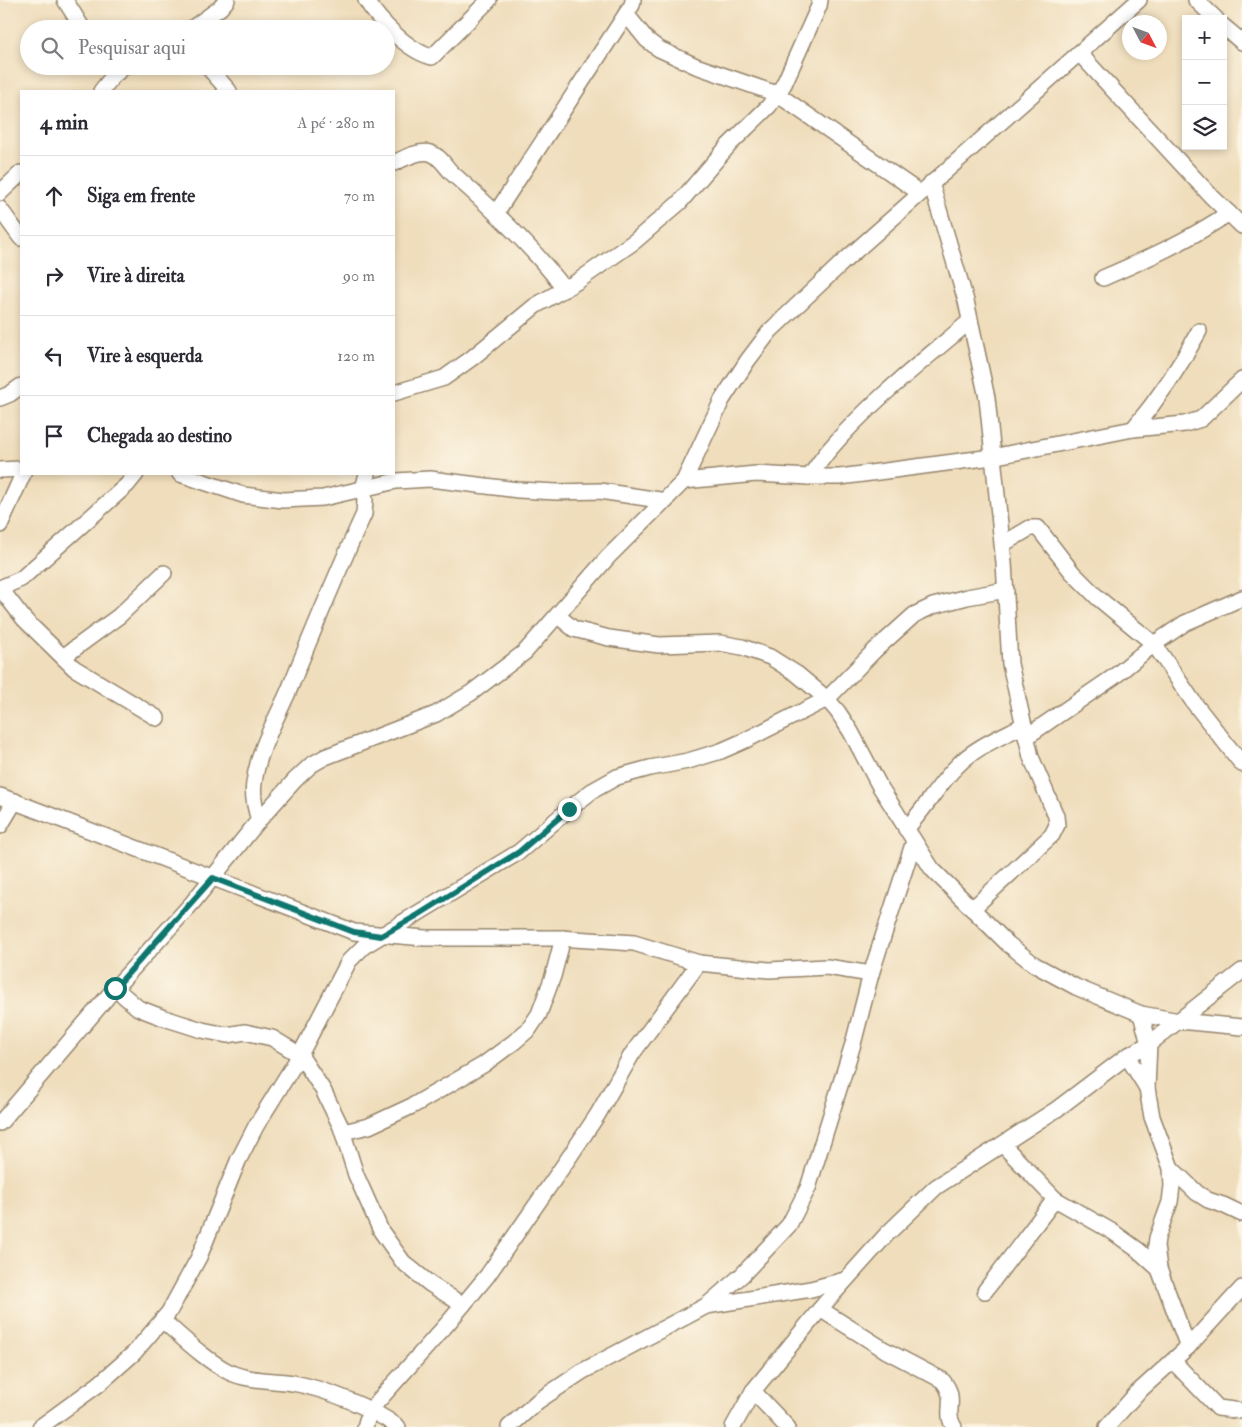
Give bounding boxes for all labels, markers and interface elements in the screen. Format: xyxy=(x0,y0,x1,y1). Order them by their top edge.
north arrow xyxy=(1122,15,1167,60)
map controls xyxy=(1182,15,1227,150)
button: + xyxy=(1182,15,1227,60)
search box xyxy=(20,20,395,75)
icon: search xyxy=(38,34,66,62)
text: Pesquisar aqui xyxy=(78,36,186,60)
button: − xyxy=(1182,60,1227,105)
button: layers xyxy=(1182,105,1227,150)
text: 4 min xyxy=(40,109,88,136)
text: A pé · 280 m xyxy=(297,113,375,133)
icon: ahead xyxy=(40,182,68,210)
text: Siga em frente xyxy=(87,184,195,208)
text: 70 m xyxy=(344,186,375,206)
icon: right xyxy=(40,262,68,290)
text: Vire à direita xyxy=(87,264,184,288)
text: 90 m xyxy=(343,266,375,286)
icon: left xyxy=(40,342,68,370)
text: Vire à esquerda xyxy=(87,344,202,368)
text: 120 m xyxy=(337,346,375,366)
icon: arrive xyxy=(40,422,68,450)
text: Chegada ao destino xyxy=(87,424,232,448)
route end xyxy=(558,798,581,821)
route start xyxy=(104,977,127,1000)

